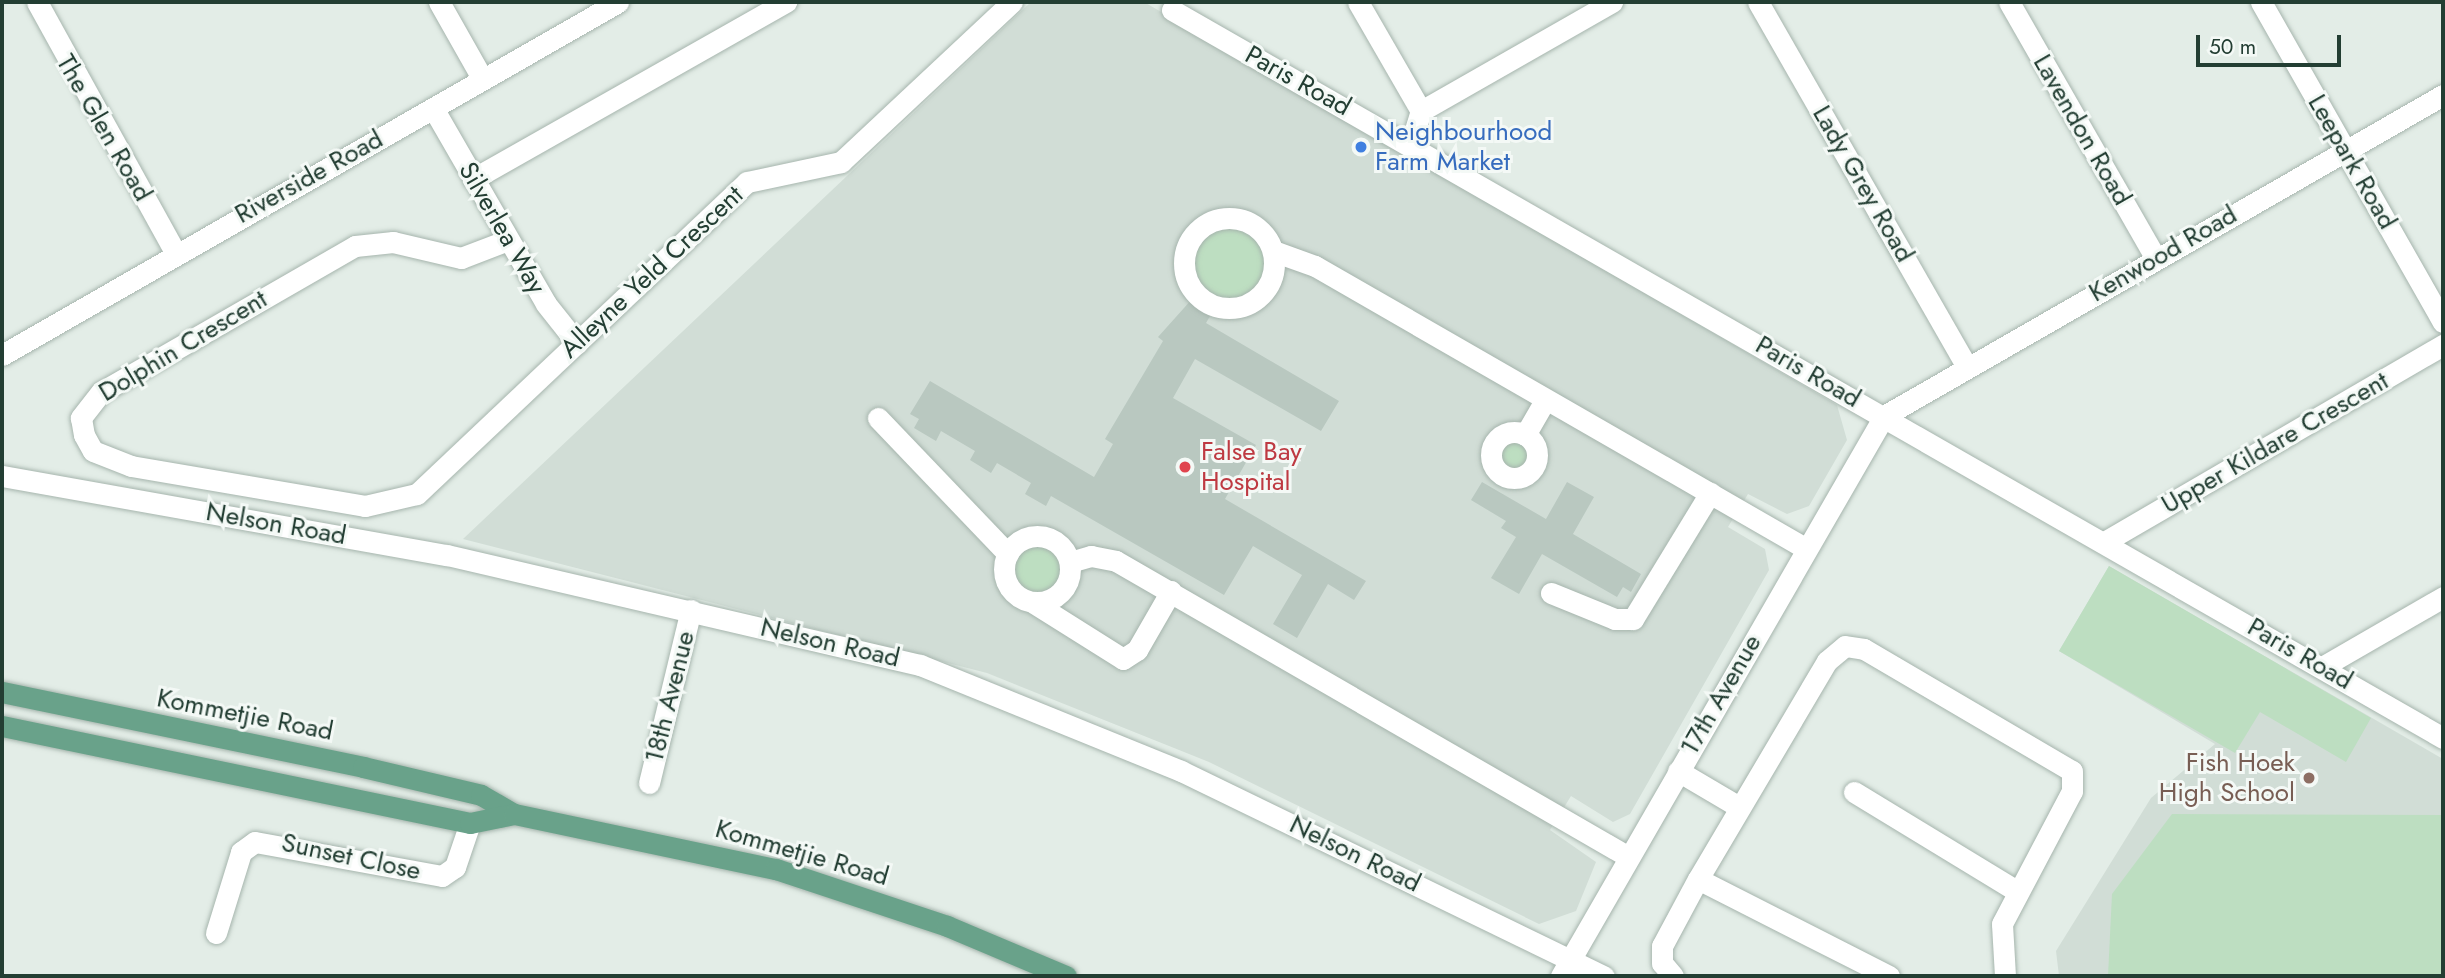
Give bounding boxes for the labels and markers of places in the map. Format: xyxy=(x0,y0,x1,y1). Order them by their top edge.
place label: Neighbourhood Farm Market xyxy=(1375,116,1552,178)
marker: Neighbourhood Farm Market xyxy=(1353,139,1369,155)
place label: False Bay Hospital xyxy=(1201,436,1302,498)
marker: False Bay Hospital xyxy=(1175,457,1195,477)
place label: Fish Hoek High School xyxy=(2159,747,2295,808)
marker: Fish Hoek High School xyxy=(2301,770,2317,786)

